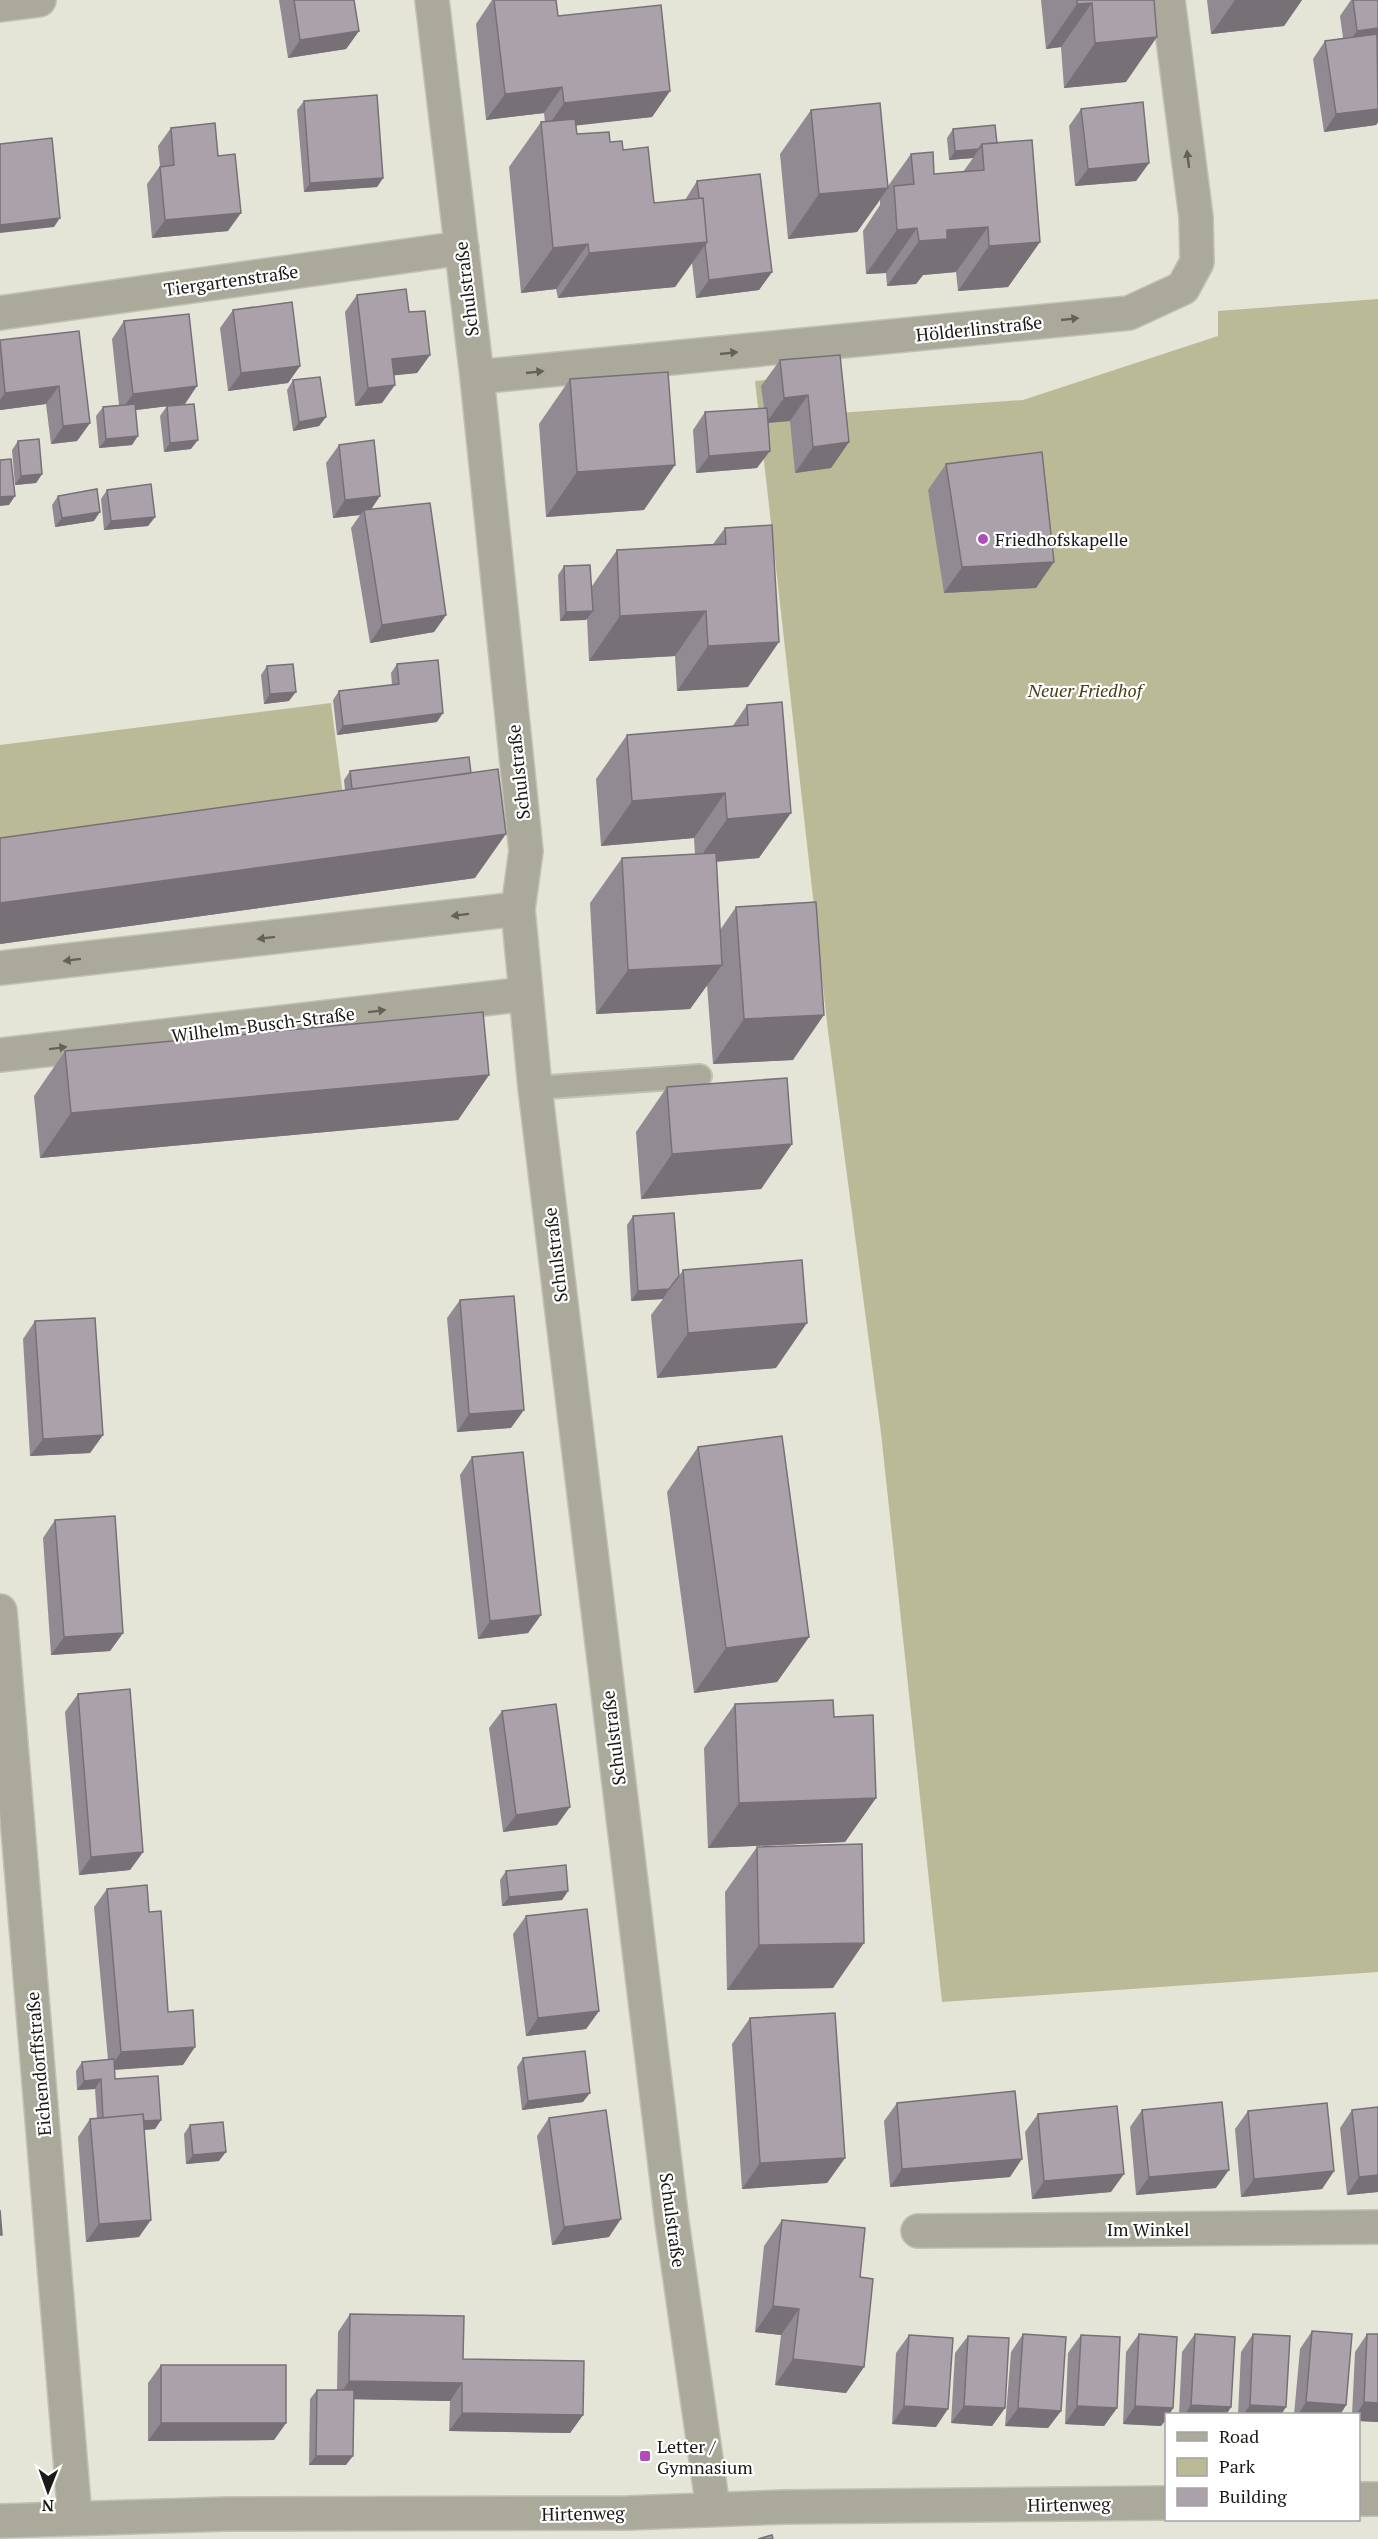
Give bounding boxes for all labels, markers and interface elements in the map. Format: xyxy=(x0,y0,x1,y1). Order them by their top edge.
one-way arrow xyxy=(1184,150,1193,169)
street label: Schulstraße xyxy=(448,240,484,338)
street label: Tiergartenstraße xyxy=(162,259,300,301)
street label: Hölderlinstraße xyxy=(915,309,1043,347)
one-way arrow xyxy=(1060,314,1079,324)
one-way arrow xyxy=(720,348,739,358)
one-way arrow xyxy=(526,367,545,377)
place label: Friedhofskapelle xyxy=(995,527,1128,551)
marker: Friedhofskapelle xyxy=(976,532,990,546)
park label: Neuer Friedhof xyxy=(1027,678,1146,702)
street label: Schulstraße xyxy=(501,723,535,821)
one-way arrow xyxy=(450,911,469,920)
one-way arrow xyxy=(257,933,276,943)
one-way arrow xyxy=(63,955,82,965)
street label: Wilhelm-Busch-Straße xyxy=(170,1001,356,1047)
one-way arrow xyxy=(368,1006,387,1016)
one-way arrow xyxy=(49,1043,68,1053)
street label: Schulstraße xyxy=(537,1206,573,1304)
street label: Schulstraße xyxy=(595,1689,631,1787)
street label: Eichendorffstraße xyxy=(20,1991,56,2137)
street label: Schulstraße xyxy=(654,2171,692,2269)
street label: Im Winkel xyxy=(1107,2217,1189,2241)
legend xyxy=(1165,2413,1360,2521)
text: Road xyxy=(1219,2424,1259,2448)
place label: Letter / Gymnasium xyxy=(657,2434,753,2479)
marker: Letter / Gymnasium xyxy=(638,2449,652,2463)
text: Park xyxy=(1219,2454,1256,2478)
north arrow xyxy=(18,2461,78,2521)
text: Building xyxy=(1219,2484,1287,2508)
street label: Hirtenweg xyxy=(1027,2491,1111,2517)
text: N xyxy=(41,2495,54,2517)
street label: Hirtenweg xyxy=(541,2500,625,2526)

